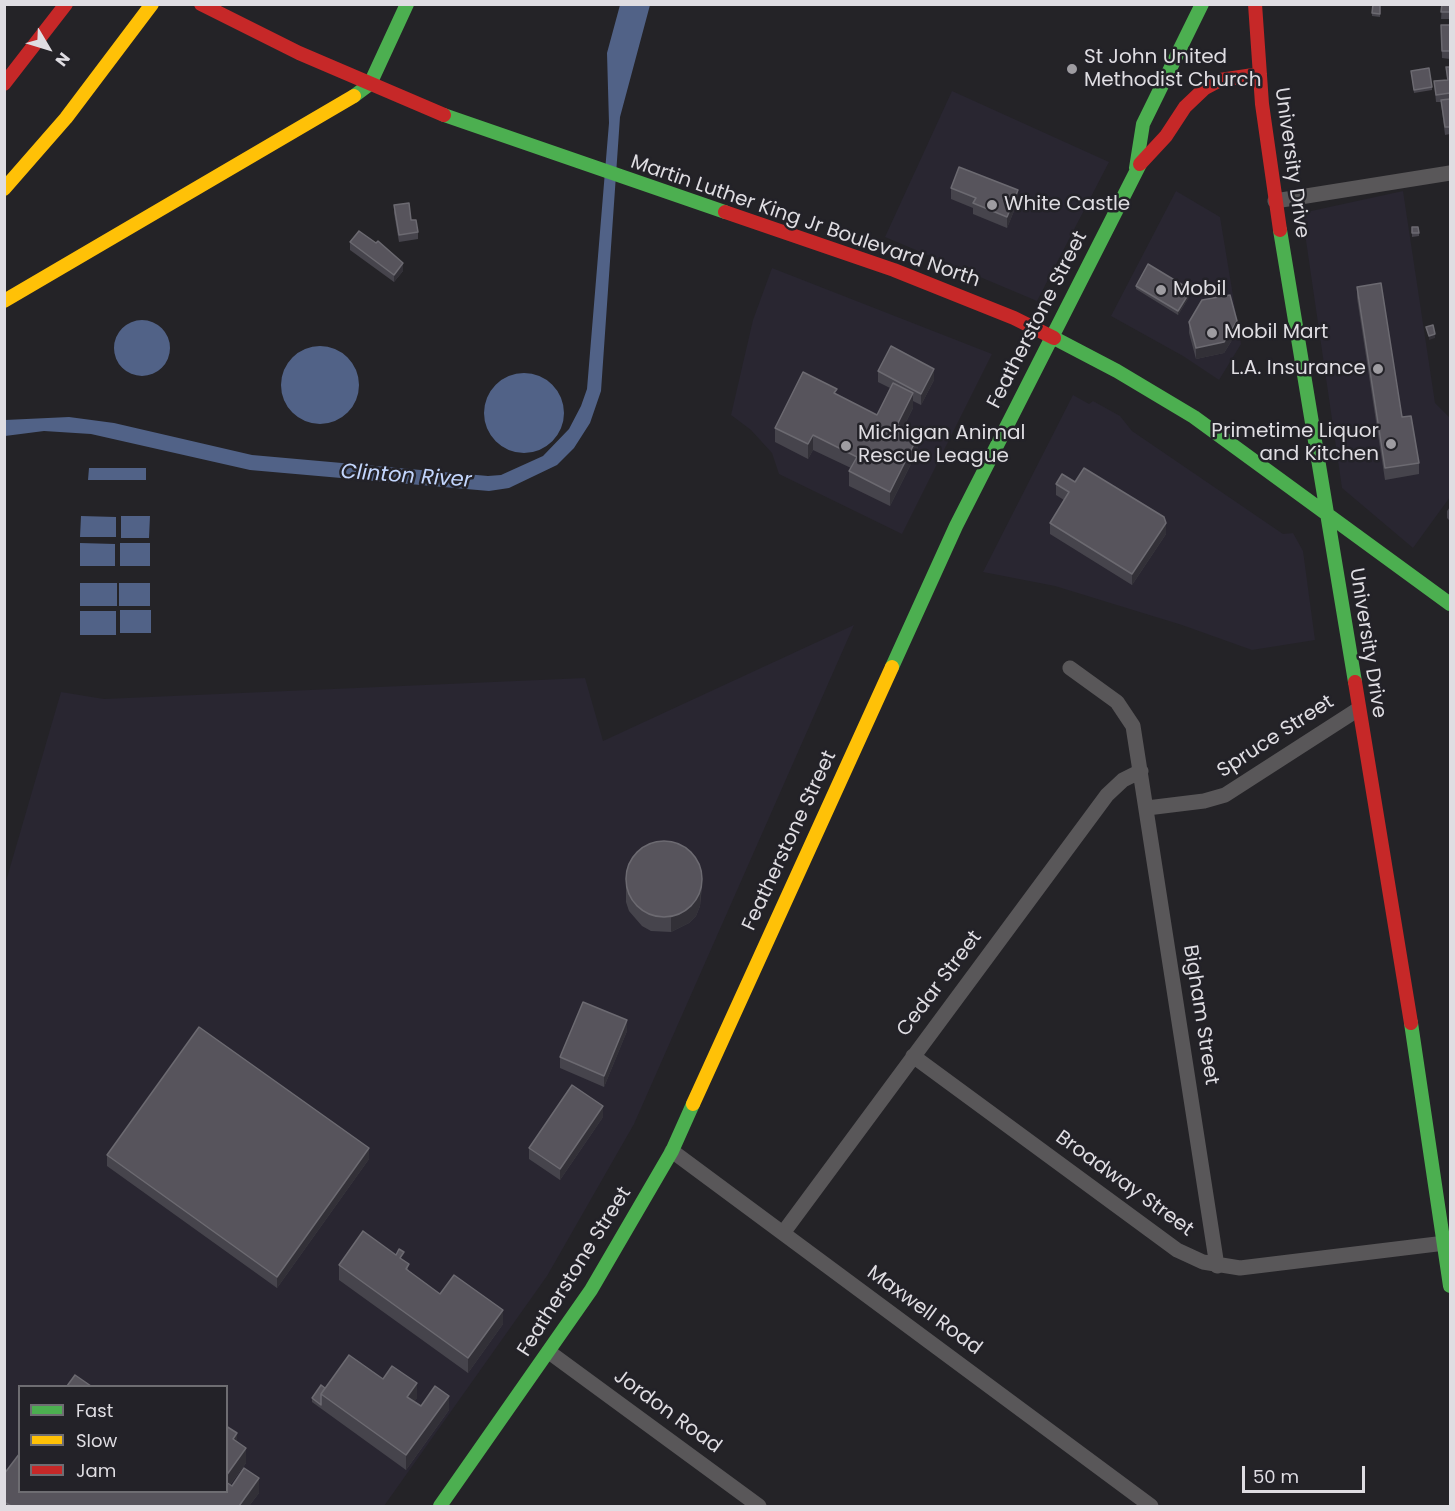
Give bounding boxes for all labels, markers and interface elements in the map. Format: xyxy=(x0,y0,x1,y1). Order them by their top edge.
north arrow xyxy=(18,18,78,78)
place label: St John United Methodist Church xyxy=(1084,46,1261,93)
text: N xyxy=(50,48,75,71)
marker: St John United Methodist Church xyxy=(1065,62,1079,76)
street label: University Drive xyxy=(1269,86,1313,240)
street label: Martin Luther King Jr Boulevard North xyxy=(627,151,983,293)
place label: White Castle xyxy=(1004,193,1130,217)
marker: White Castle xyxy=(985,198,999,212)
street label: Featherstone Street xyxy=(983,227,1093,413)
place label: Mobil xyxy=(1173,278,1226,302)
marker: Mobil xyxy=(1154,283,1168,297)
place label: Mobil Mart xyxy=(1224,321,1328,345)
marker: Mobil Mart xyxy=(1205,326,1219,340)
place label: L.A. Insurance xyxy=(1231,357,1366,381)
marker: L.A. Insurance xyxy=(1371,362,1385,376)
place label: Primetime Liquor and Kitchen xyxy=(1211,420,1379,467)
place label: Michigan Animal Rescue League xyxy=(858,422,1025,469)
marker: Primetime Liquor and Kitchen xyxy=(1384,437,1398,451)
marker: Michigan Animal Rescue League xyxy=(839,439,853,453)
water label: Clinton River xyxy=(340,460,472,494)
street label: University Drive xyxy=(1343,566,1391,720)
street label: Spruce Street xyxy=(1213,690,1339,784)
street label: Featherstone Street xyxy=(738,747,842,935)
street label: Cedar Street xyxy=(892,926,988,1042)
street label: Bigham Street xyxy=(1177,943,1223,1087)
street label: Broadway Street xyxy=(1050,1126,1198,1242)
street label: Featherstone Street xyxy=(513,1183,637,1361)
street label: Maxwell Road xyxy=(862,1261,986,1361)
street label: Jordon Road xyxy=(608,1365,726,1459)
legend xyxy=(18,1385,228,1493)
text: Fast xyxy=(76,1398,113,1423)
text: Slow xyxy=(76,1428,117,1453)
scale bar xyxy=(1245,1454,1368,1492)
text: Jam xyxy=(76,1458,116,1483)
text: 50 m xyxy=(1253,1464,1299,1489)

